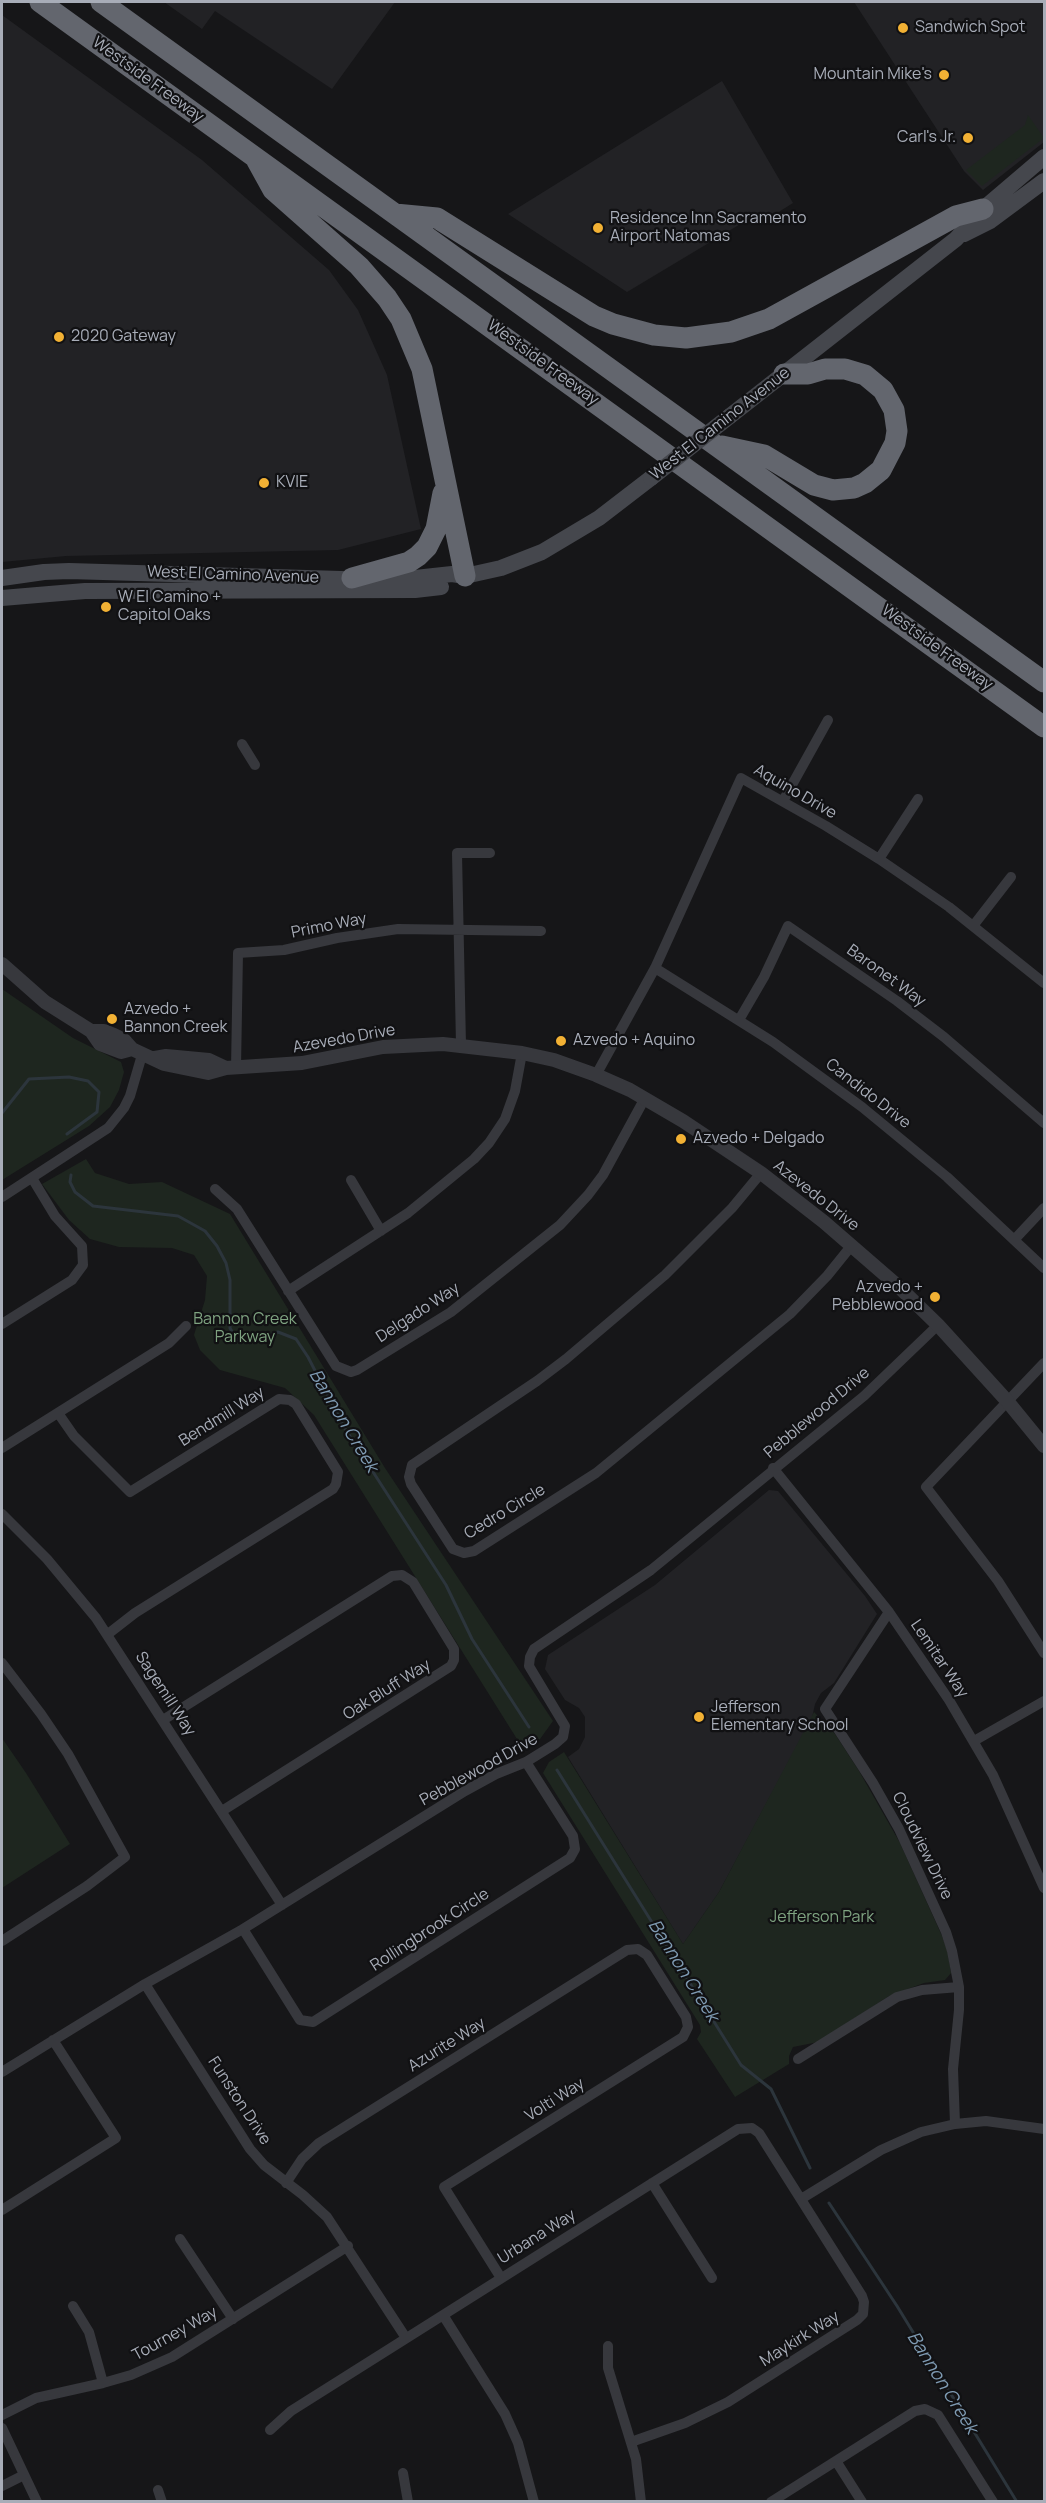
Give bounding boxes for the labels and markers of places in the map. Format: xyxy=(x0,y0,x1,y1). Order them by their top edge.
place label: Sandwich Spot xyxy=(915,18,1025,38)
marker: Sandwich Spot xyxy=(896,21,910,35)
place label: Mountain Mike's xyxy=(813,65,932,85)
marker: Mountain Mike's xyxy=(937,68,951,82)
place label: Carl's Jr. xyxy=(897,128,956,148)
marker: Carl's Jr. xyxy=(961,131,975,145)
place label: Residence Inn Sacramento Airport Natomas xyxy=(610,209,806,247)
marker: Residence Inn Sacramento Airport Natomas xyxy=(591,221,605,235)
place label: 2020 Gateway xyxy=(71,327,176,347)
marker: 2020 Gateway xyxy=(52,330,66,344)
place label: KVIE xyxy=(276,473,308,493)
marker: KVIE xyxy=(257,476,271,490)
place label: W El Camino + Capitol Oaks xyxy=(118,588,221,626)
marker: W El Camino + Capitol Oaks xyxy=(99,600,113,614)
place label: Azvedo + Bannon Creek xyxy=(124,1000,228,1038)
marker: Azvedo + Bannon Creek xyxy=(105,1012,119,1026)
place label: Azvedo + Aquino xyxy=(573,1031,695,1051)
marker: Azvedo + Aquino xyxy=(554,1034,568,1048)
place label: Azvedo + Delgado xyxy=(693,1129,824,1149)
marker: Azvedo + Delgado xyxy=(674,1132,688,1146)
place label: Azvedo + Pebblewood xyxy=(832,1278,923,1316)
marker: Azvedo + Pebblewood xyxy=(928,1290,942,1304)
place label: Jefferson Elementary School xyxy=(711,1698,849,1736)
marker: Jefferson Elementary School xyxy=(692,1710,706,1724)

